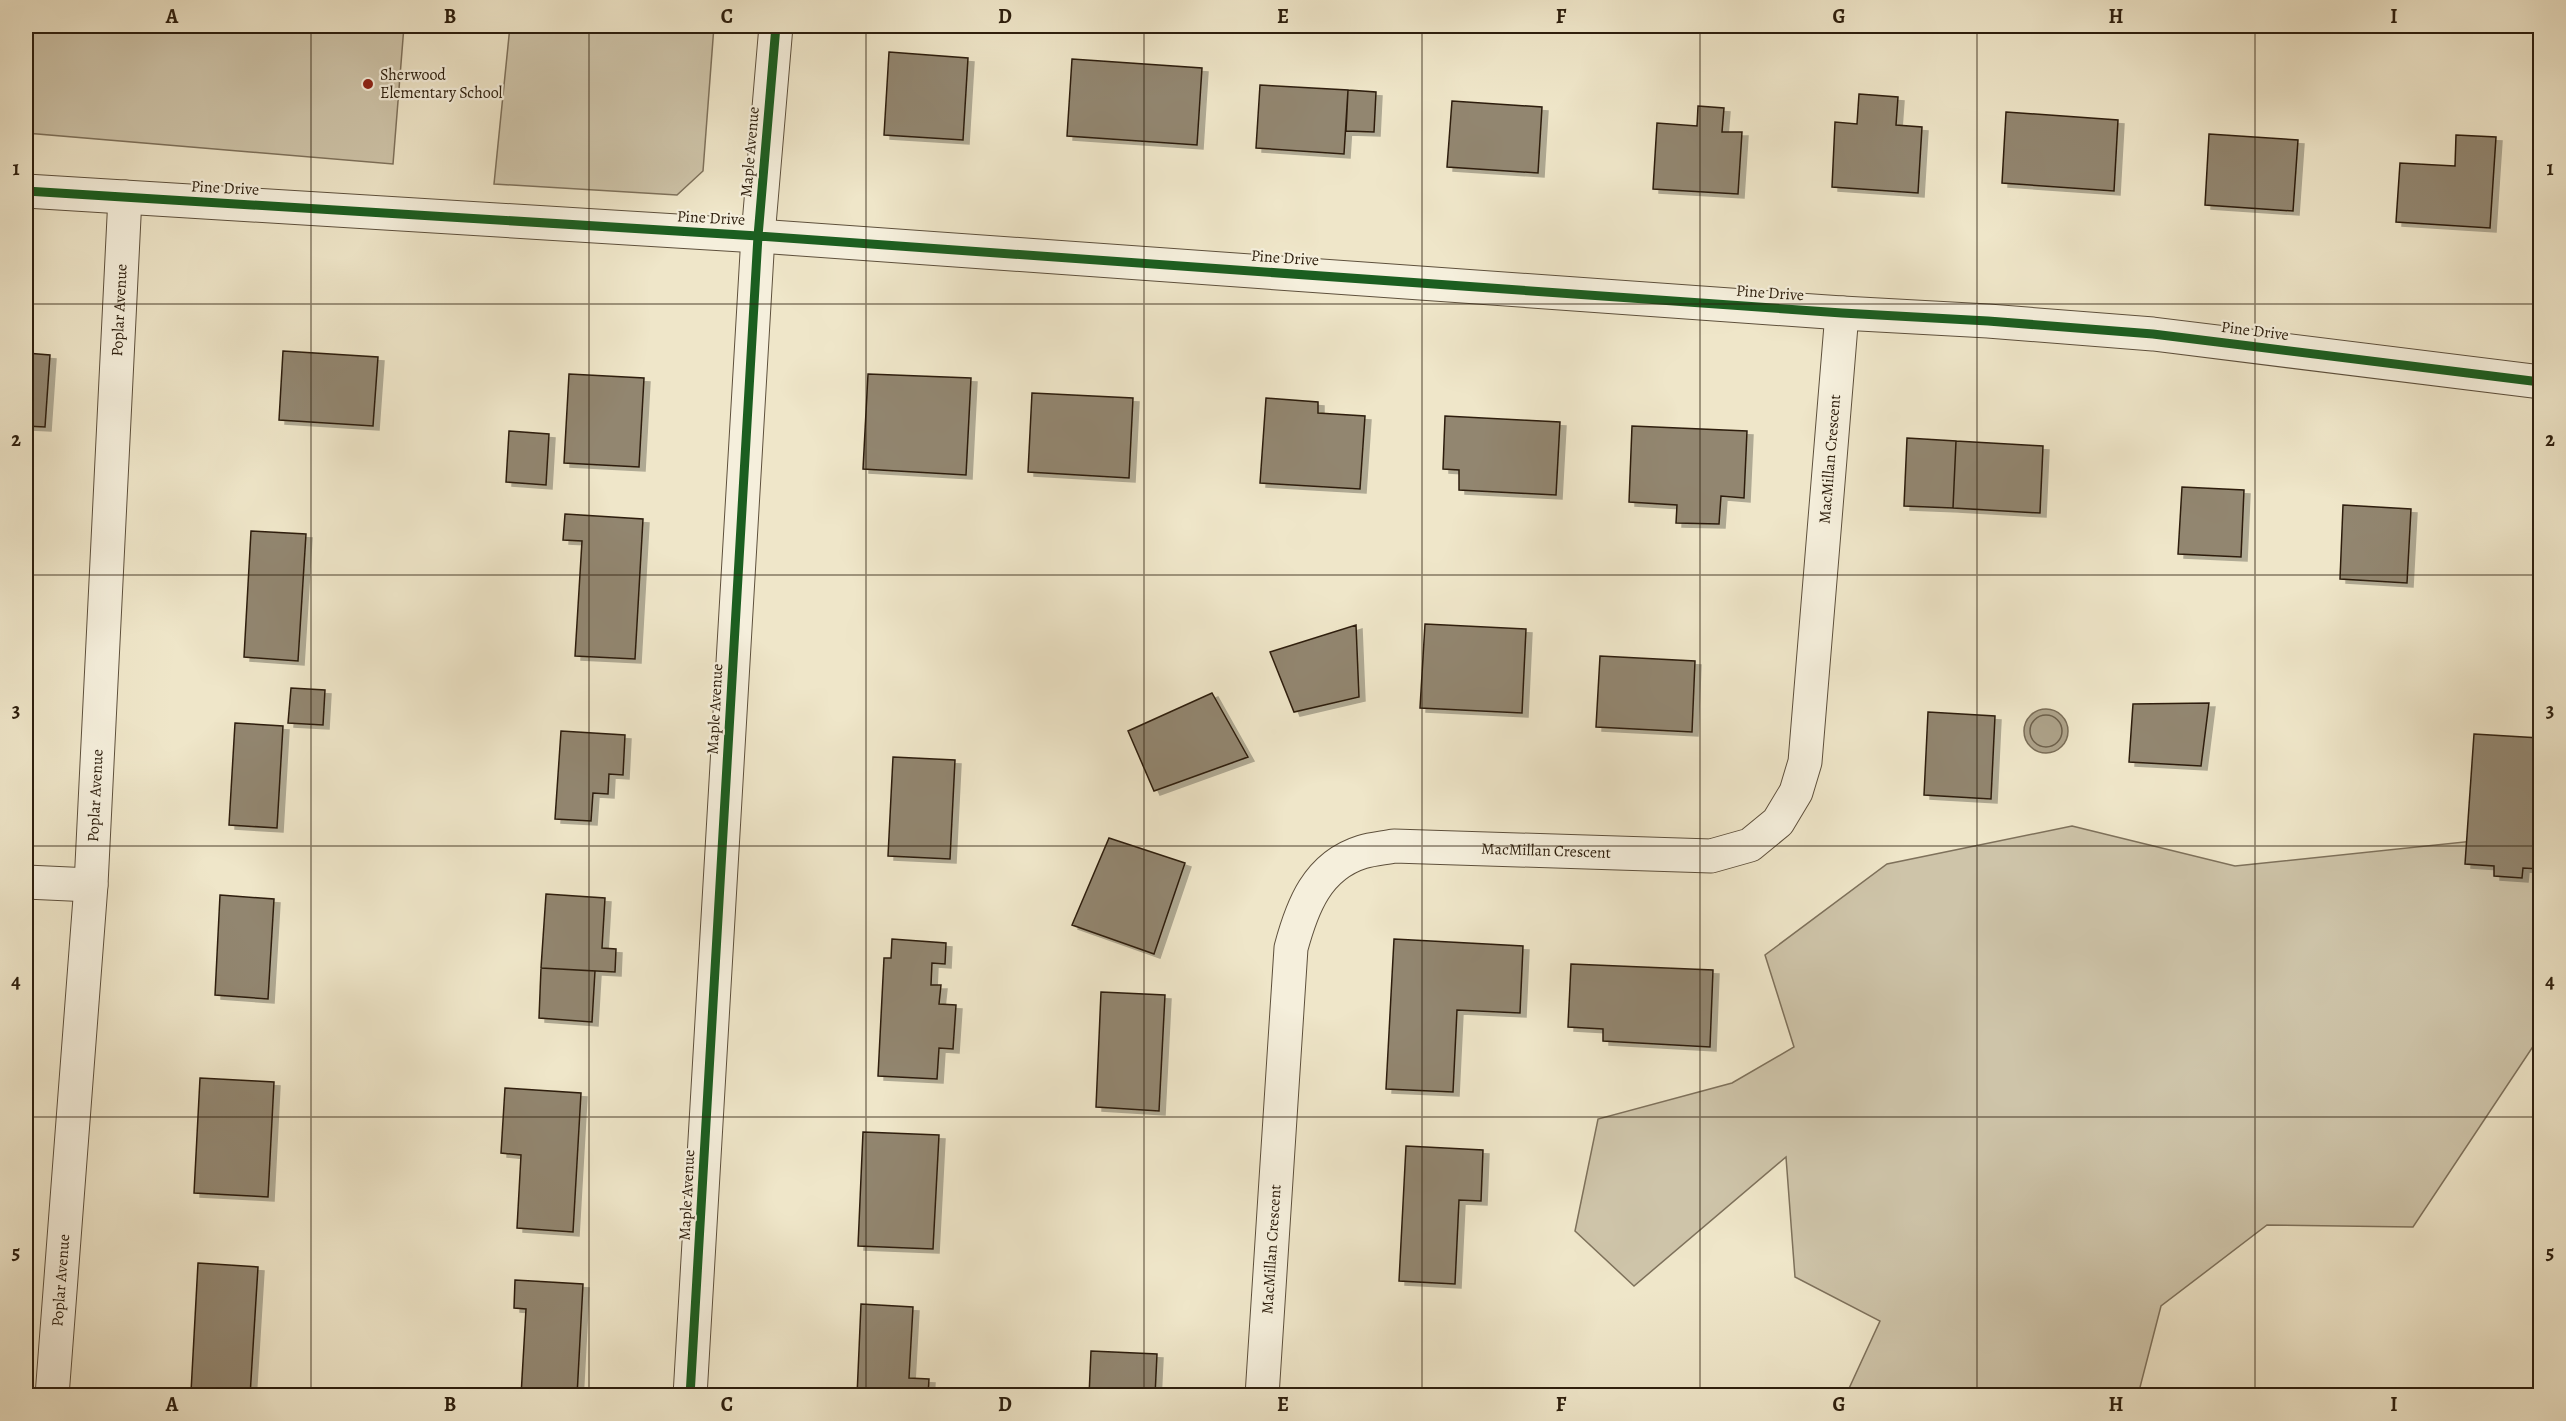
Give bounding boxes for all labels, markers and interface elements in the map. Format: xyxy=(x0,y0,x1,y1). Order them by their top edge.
text: A xyxy=(165,3,179,30)
text: B xyxy=(444,3,456,30)
text: C xyxy=(721,3,733,30)
text: D xyxy=(998,3,1012,30)
text: E xyxy=(1277,3,1289,30)
text: F xyxy=(1556,3,1567,30)
text: G xyxy=(1832,3,1846,30)
text: H xyxy=(2109,3,2124,30)
text: I xyxy=(2390,3,2398,30)
place label: Sherwood Elementary School xyxy=(380,64,503,104)
marker: Sherwood Elementary School xyxy=(361,77,375,91)
street label: Maple Avenue xyxy=(735,106,765,198)
text: 1 xyxy=(12,155,20,182)
text: 1 xyxy=(2546,155,2554,182)
street label: Pine Drive xyxy=(190,175,260,201)
street label: Pine Drive xyxy=(676,205,746,231)
street label: Pine Drive xyxy=(1250,245,1320,271)
street label: Poplar Avenue xyxy=(106,263,133,357)
street label: Pine Drive xyxy=(1735,280,1805,306)
street label: Pine Drive xyxy=(2220,316,2290,346)
street label: MacMillan Crescent xyxy=(1814,393,1846,525)
text: 2 xyxy=(11,426,21,453)
text: 2 xyxy=(2545,426,2555,453)
street label: Maple Avenue xyxy=(702,663,728,755)
text: 3 xyxy=(12,697,20,724)
text: 3 xyxy=(2546,697,2554,724)
street label: Poplar Avenue xyxy=(82,749,109,843)
street label: MacMillan Crescent xyxy=(1481,838,1611,864)
text: 4 xyxy=(11,968,21,995)
text: 4 xyxy=(2545,968,2555,995)
street label: Maple Avenue xyxy=(674,1149,700,1241)
street label: MacMillan Crescent xyxy=(1256,1184,1287,1315)
street label: Poplar Avenue xyxy=(46,1233,75,1327)
text: 5 xyxy=(12,1239,20,1266)
text: 5 xyxy=(2546,1239,2554,1266)
text: A xyxy=(165,1391,179,1418)
text: B xyxy=(444,1391,456,1418)
text: C xyxy=(721,1391,733,1418)
text: D xyxy=(998,1391,1012,1418)
text: E xyxy=(1277,1391,1289,1418)
text: F xyxy=(1556,1391,1567,1418)
text: G xyxy=(1832,1391,1846,1418)
text: H xyxy=(2109,1391,2124,1418)
text: I xyxy=(2390,1391,2398,1418)

